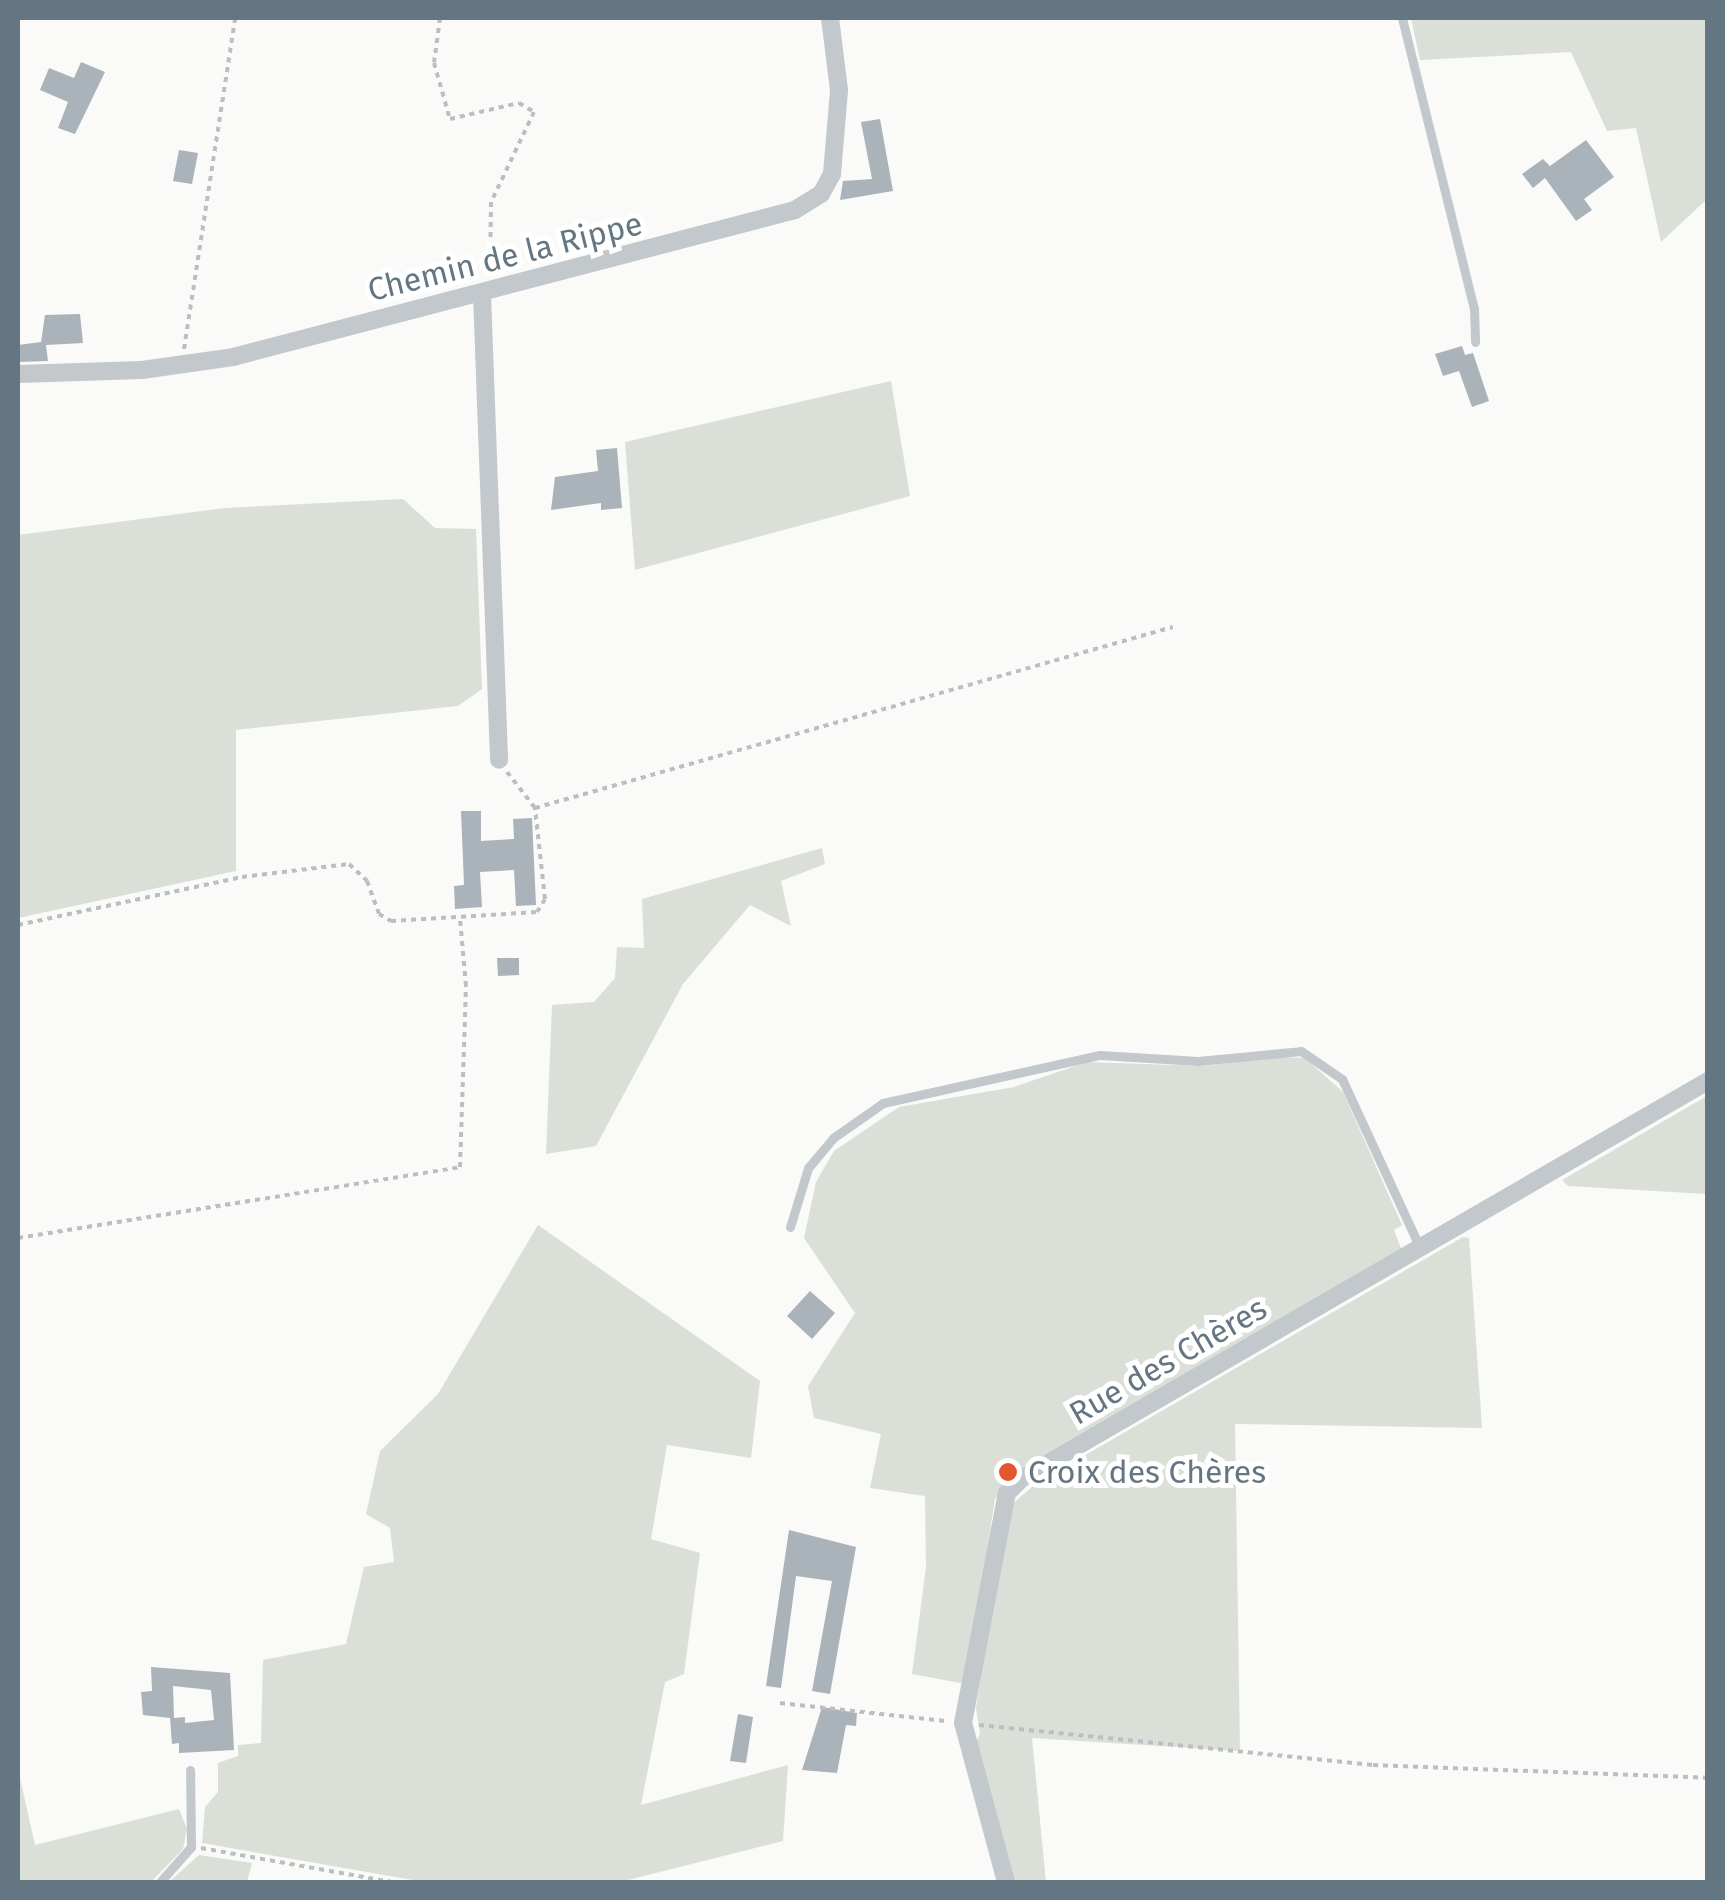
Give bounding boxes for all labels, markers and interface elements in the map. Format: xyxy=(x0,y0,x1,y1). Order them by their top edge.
street label: Chemin de la Rippe xyxy=(364,204,646,310)
street label: Rue des Chères xyxy=(1062,1289,1274,1433)
place label: Croix des Chères xyxy=(1028,1453,1266,1491)
marker: Croix des Chères xyxy=(997,1461,1019,1483)

